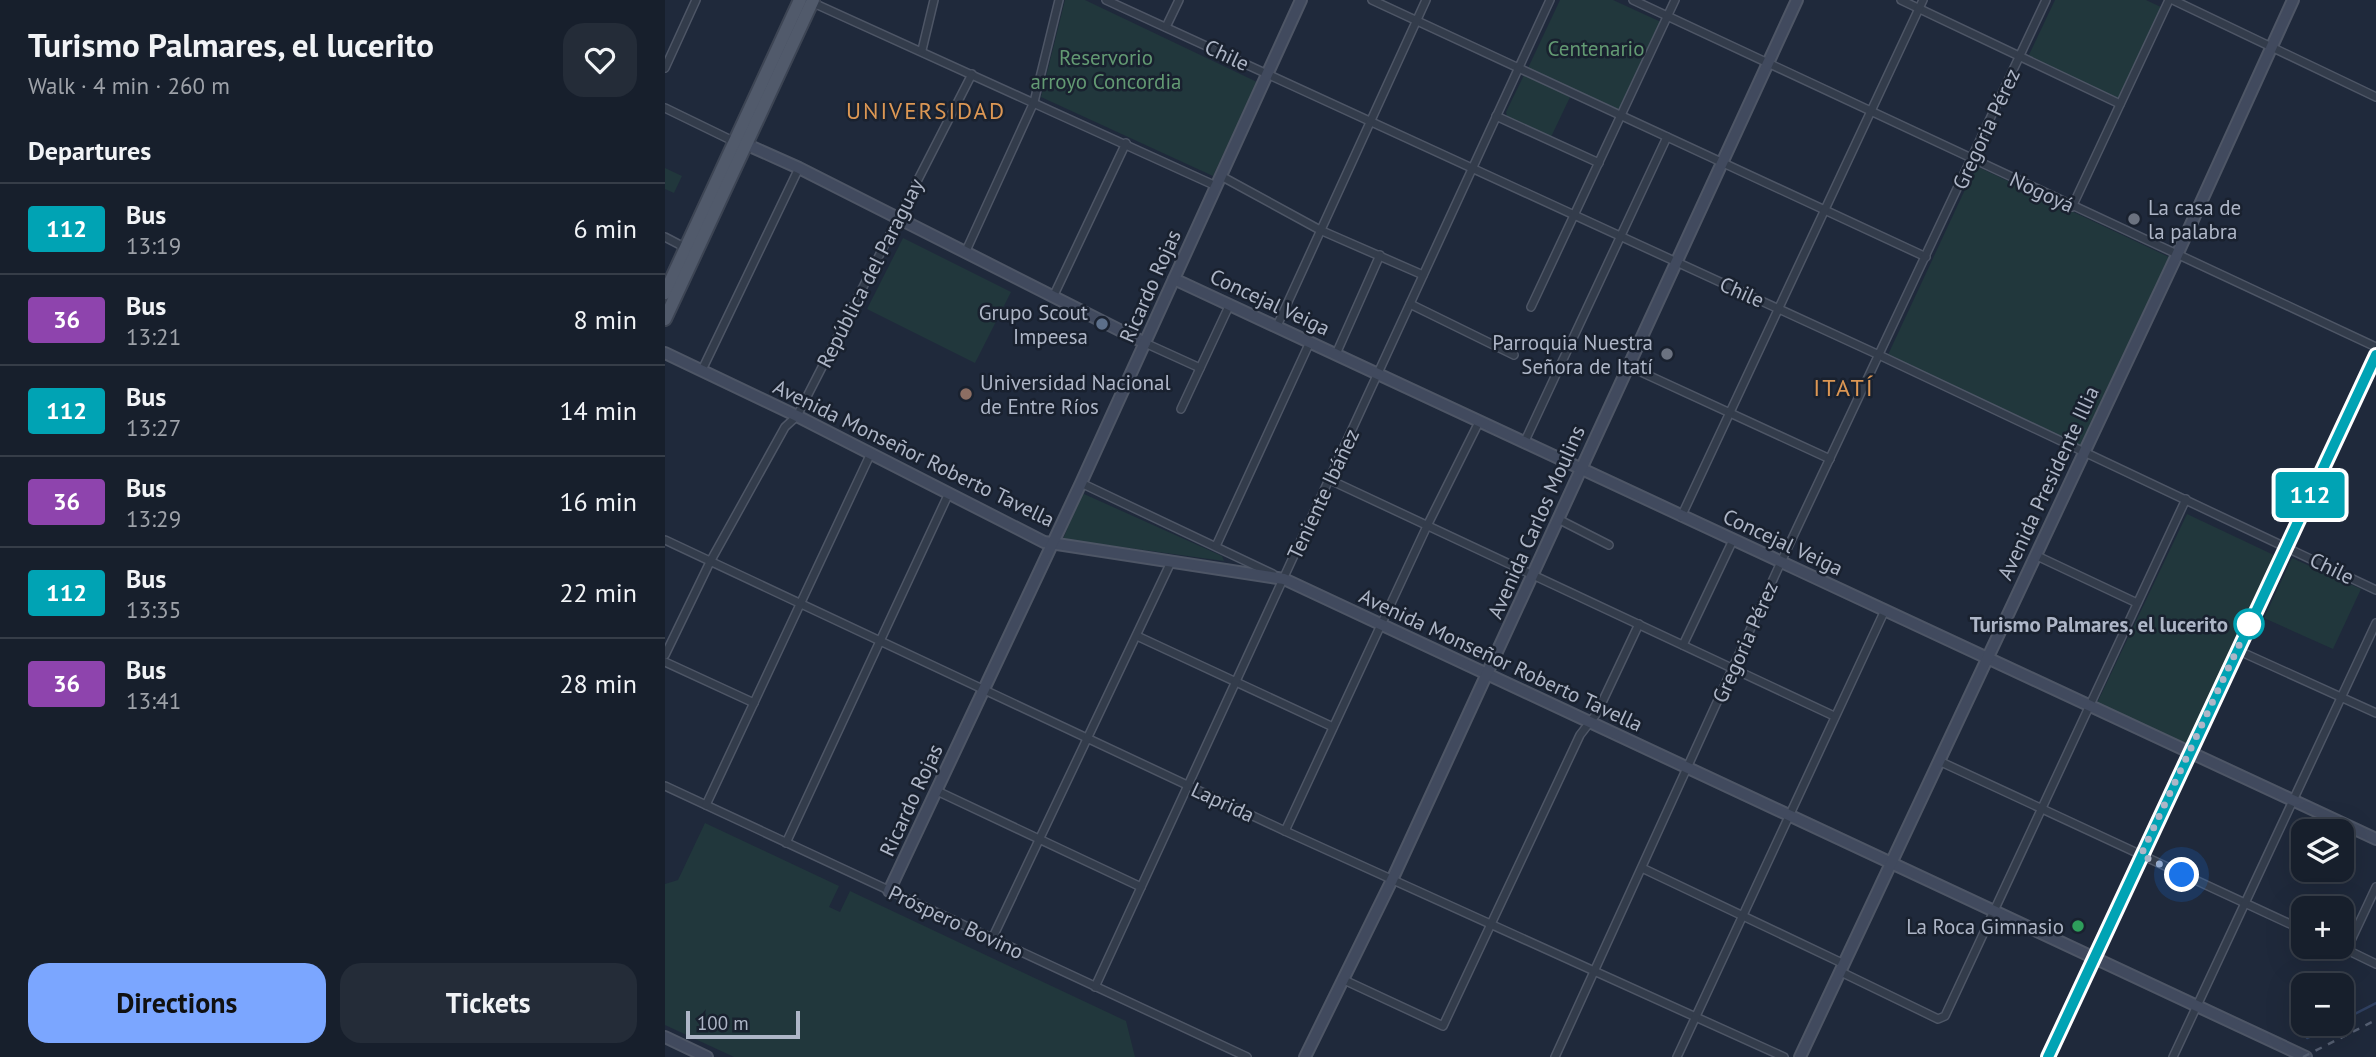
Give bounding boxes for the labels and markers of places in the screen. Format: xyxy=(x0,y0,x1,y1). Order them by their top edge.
place label: La casa de la palabra xyxy=(2148,194,2241,245)
marker: La casa de la palabra xyxy=(2126,211,2142,227)
place label: Grupo Scout Impeesa xyxy=(979,299,1088,350)
marker: Grupo Scout Impeesa xyxy=(1094,316,1110,332)
place label: Parroquia Nuestra Señora de Itatí xyxy=(1492,329,1653,380)
marker: Parroquia Nuestra Señora de Itatí xyxy=(1659,346,1675,362)
place label: Universidad Nacional de Entre Ríos xyxy=(980,369,1171,420)
marker: Universidad Nacional de Entre Ríos xyxy=(958,386,974,402)
marker: Turismo Palmares, el lucerito xyxy=(2234,609,2264,639)
place label: Turismo Palmares, el lucerito xyxy=(1970,611,2228,638)
place label: La Roca Gimnasio xyxy=(1906,913,2064,940)
marker: La Roca Gimnasio xyxy=(2070,918,2086,934)

